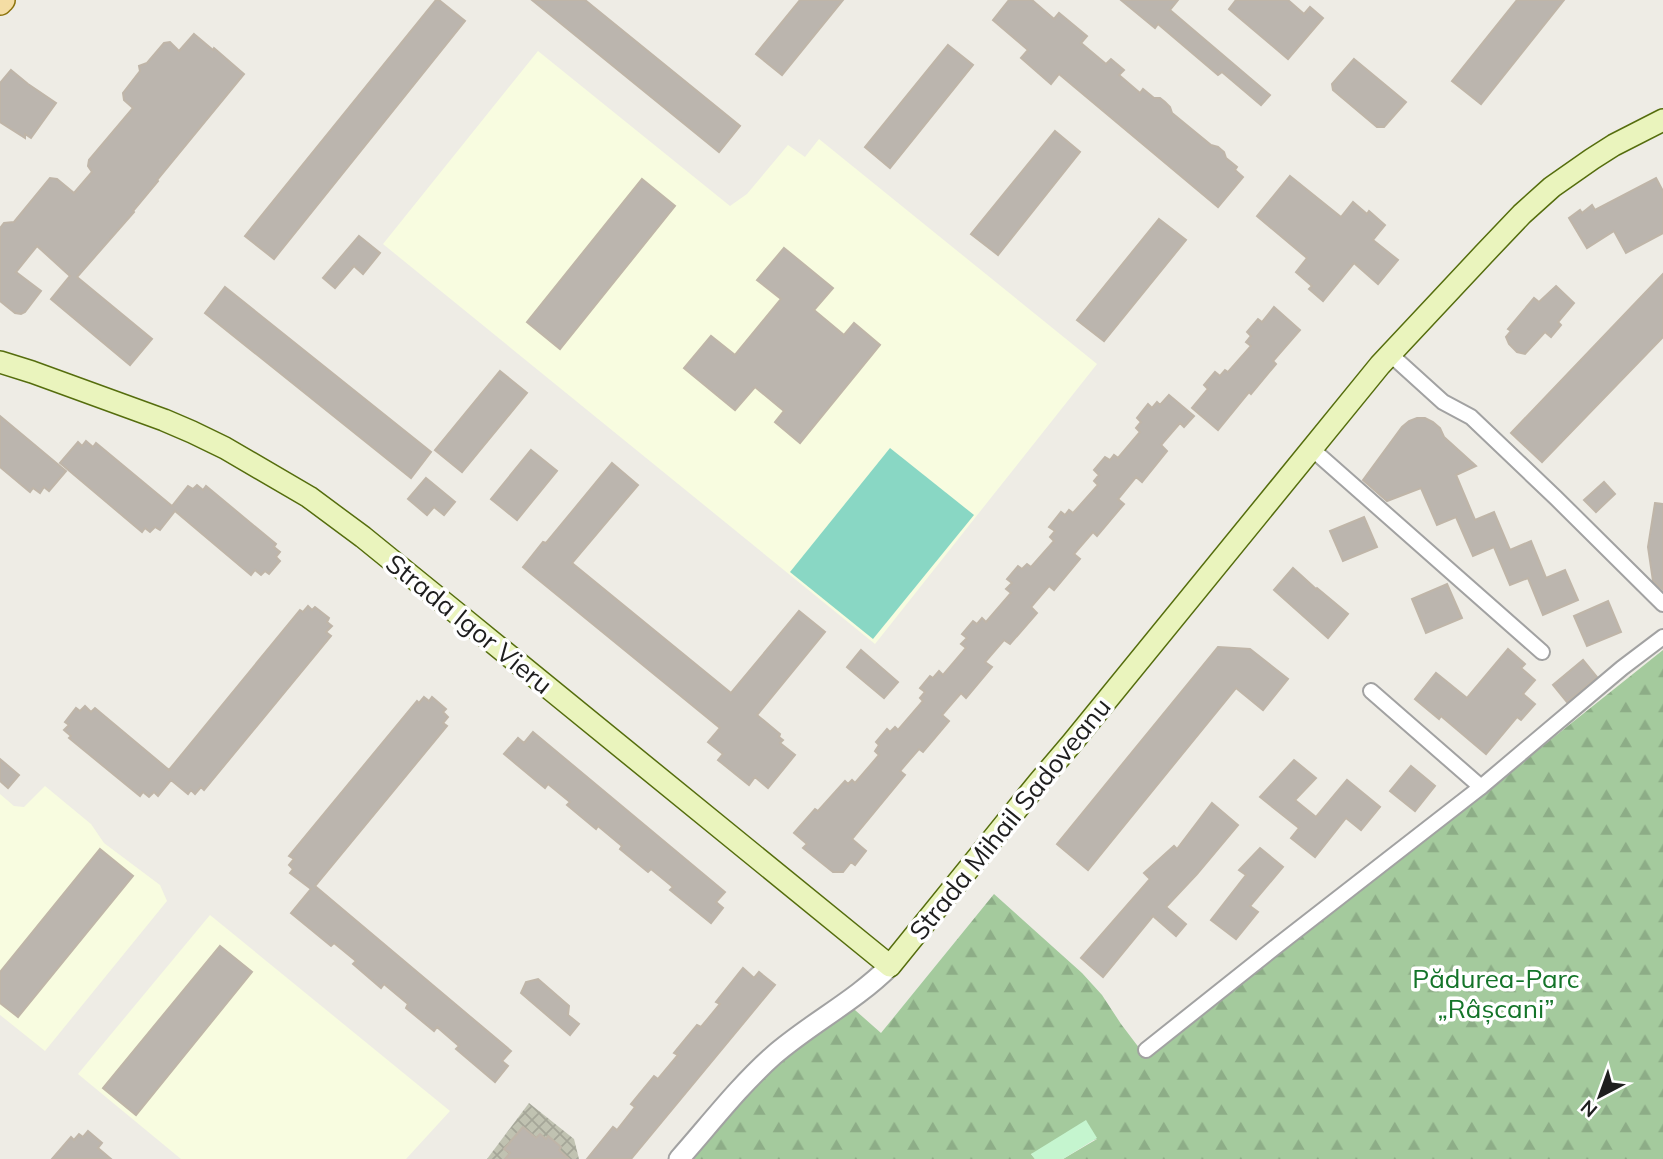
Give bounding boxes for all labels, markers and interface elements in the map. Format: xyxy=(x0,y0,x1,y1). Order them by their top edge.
street label: Strada Igor Vieru xyxy=(379,546,559,701)
street label: Strada Mihail Sadoveanu xyxy=(902,691,1118,947)
park label: Pădurea-Parc „Râșcani” xyxy=(1412,962,1580,1025)
north arrow xyxy=(1565,1061,1635,1131)
text: N xyxy=(1576,1095,1602,1123)

